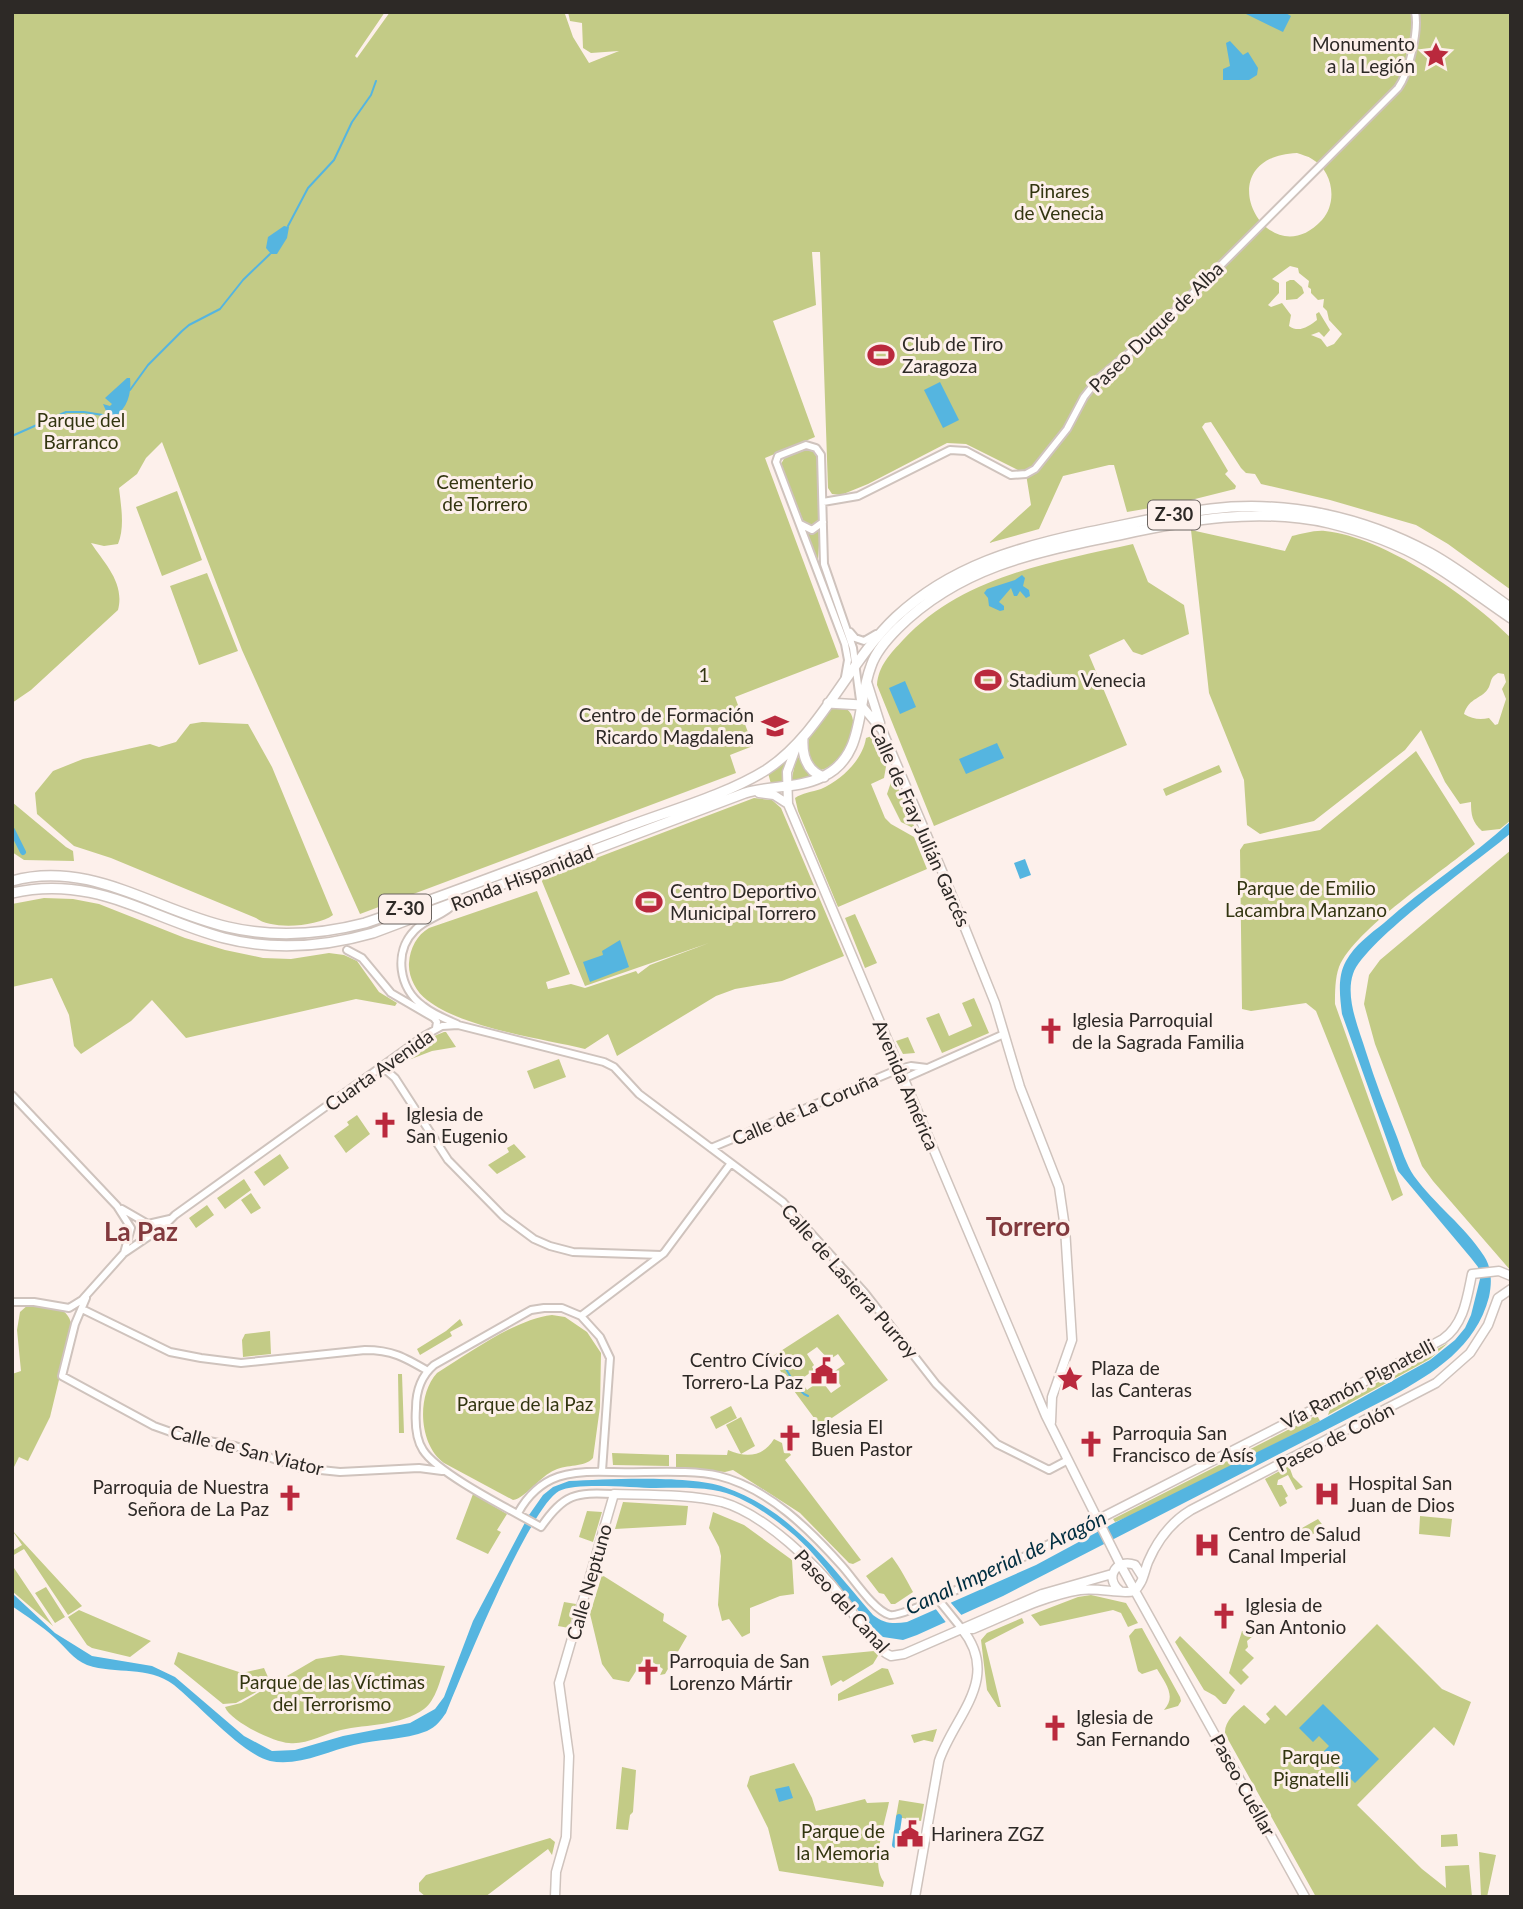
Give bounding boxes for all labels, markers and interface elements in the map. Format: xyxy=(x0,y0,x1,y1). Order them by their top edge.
place label: Monumento a la Legión xyxy=(1312,32,1415,77)
place icon: Monumento a la Legión xyxy=(1421,40,1451,70)
park label: Pinares de Venecia xyxy=(1014,179,1104,224)
street label: Paseo Duque de Alba xyxy=(1084,257,1228,397)
place label: Club de Tiro Zaragoza xyxy=(902,332,1003,377)
sports icon: Club de Tiro Zaragoza xyxy=(866,340,896,370)
park label: Parque del Barranco xyxy=(37,408,125,453)
park label: Cementerio de Torrero xyxy=(436,470,534,515)
road number: Z-30 xyxy=(1148,500,1200,530)
park label: 1 xyxy=(698,663,710,686)
sports icon: Stadium Venecia xyxy=(973,665,1003,695)
place label: Stadium Venecia xyxy=(1009,668,1146,691)
place label: Centro de Formación Ricardo Magdalena xyxy=(579,703,754,748)
school or university icon: Centro de Formación Ricardo Magdalena xyxy=(760,711,790,741)
street label: Calle de Fray Julián Garcés xyxy=(865,719,976,930)
street label: Ronda Hispanidad xyxy=(447,840,596,915)
park label: Parque de Emilio Lacambra Manzano xyxy=(1225,876,1387,921)
place label: Centro Deportivo Municipal Torrero xyxy=(670,879,817,924)
sports icon: Centro Deportivo Municipal Torrero xyxy=(634,887,664,917)
road number: Z-30 xyxy=(379,894,431,924)
place label: Iglesia Parroquial de la Sagrada Familia xyxy=(1072,1008,1245,1053)
street label: Avenida América xyxy=(869,1016,944,1154)
church icon: Iglesia Parroquial de la Sagrada Familia xyxy=(1036,1016,1066,1046)
street label: Cuarta Avenida xyxy=(320,1024,437,1115)
street label: Calle de La Coruña xyxy=(728,1067,881,1150)
place label: Iglesia de San Eugenio xyxy=(406,1102,508,1147)
church icon: Iglesia de San Eugenio xyxy=(370,1110,400,1140)
street label: Calle de Lasierra Purroy xyxy=(777,1199,924,1363)
district label: Torrero xyxy=(986,1210,1070,1242)
district label: La Paz xyxy=(104,1215,178,1247)
street label: Vía Ramón Pignatelli xyxy=(1277,1333,1438,1434)
place label: Centro Cívico Torrero-La Paz xyxy=(682,1348,803,1393)
public building icon: Centro Cívico Torrero-La Paz xyxy=(809,1356,839,1386)
place label: Plaza de las Canteras xyxy=(1091,1356,1192,1401)
place icon: Plaza de las Canteras xyxy=(1055,1364,1085,1394)
park label: Parque de la Paz xyxy=(457,1392,593,1415)
street label: Paseo de Colón xyxy=(1272,1397,1398,1476)
place label: Iglesia El Buen Pastor xyxy=(811,1415,912,1460)
street label: Calle de San Viator xyxy=(168,1419,326,1480)
place label: Parroquia San Francisco de Asís xyxy=(1112,1421,1254,1466)
church icon: Iglesia El Buen Pastor xyxy=(775,1423,805,1453)
church icon: Parroquia San Francisco de Asís xyxy=(1076,1429,1106,1459)
place label: Hospital San Juan de Dios xyxy=(1348,1471,1455,1516)
place label: Parroquia de Nuestra Señora de La Paz xyxy=(92,1475,269,1520)
hospital icon: Hospital San Juan de Dios xyxy=(1312,1479,1342,1509)
church icon: Parroquia de Nuestra Señora de La Paz xyxy=(275,1483,305,1513)
water label: Canal Imperial de Aragón xyxy=(901,1504,1110,1619)
street label: Calle Neptuno xyxy=(561,1521,616,1642)
place label: Centro de Salud Canal Imperial xyxy=(1228,1522,1361,1567)
hospital icon: Centro de Salud Canal Imperial xyxy=(1192,1530,1222,1560)
street label: Paseo del Canal xyxy=(790,1544,895,1657)
place label: Iglesia de San Antonio xyxy=(1245,1593,1346,1638)
church icon: Iglesia de San Antonio xyxy=(1209,1601,1239,1631)
place label: Parroquia de San Lorenzo Mártir xyxy=(669,1649,810,1694)
church icon: Parroquia de San Lorenzo Mártir xyxy=(633,1657,663,1687)
park label: Parque de las Víctimas del Terrorismo xyxy=(239,1670,425,1715)
place label: Iglesia de San Fernando xyxy=(1076,1705,1190,1750)
church icon: Iglesia de San Fernando xyxy=(1040,1713,1070,1743)
street label: Paseo Cuéllar xyxy=(1206,1730,1281,1840)
park label: Parque Pignatelli xyxy=(1273,1745,1349,1790)
park label: Parque de la Memoria xyxy=(796,1819,890,1864)
public building icon: Harinera ZGZ xyxy=(895,1819,925,1849)
place label: Harinera ZGZ xyxy=(931,1822,1044,1845)

